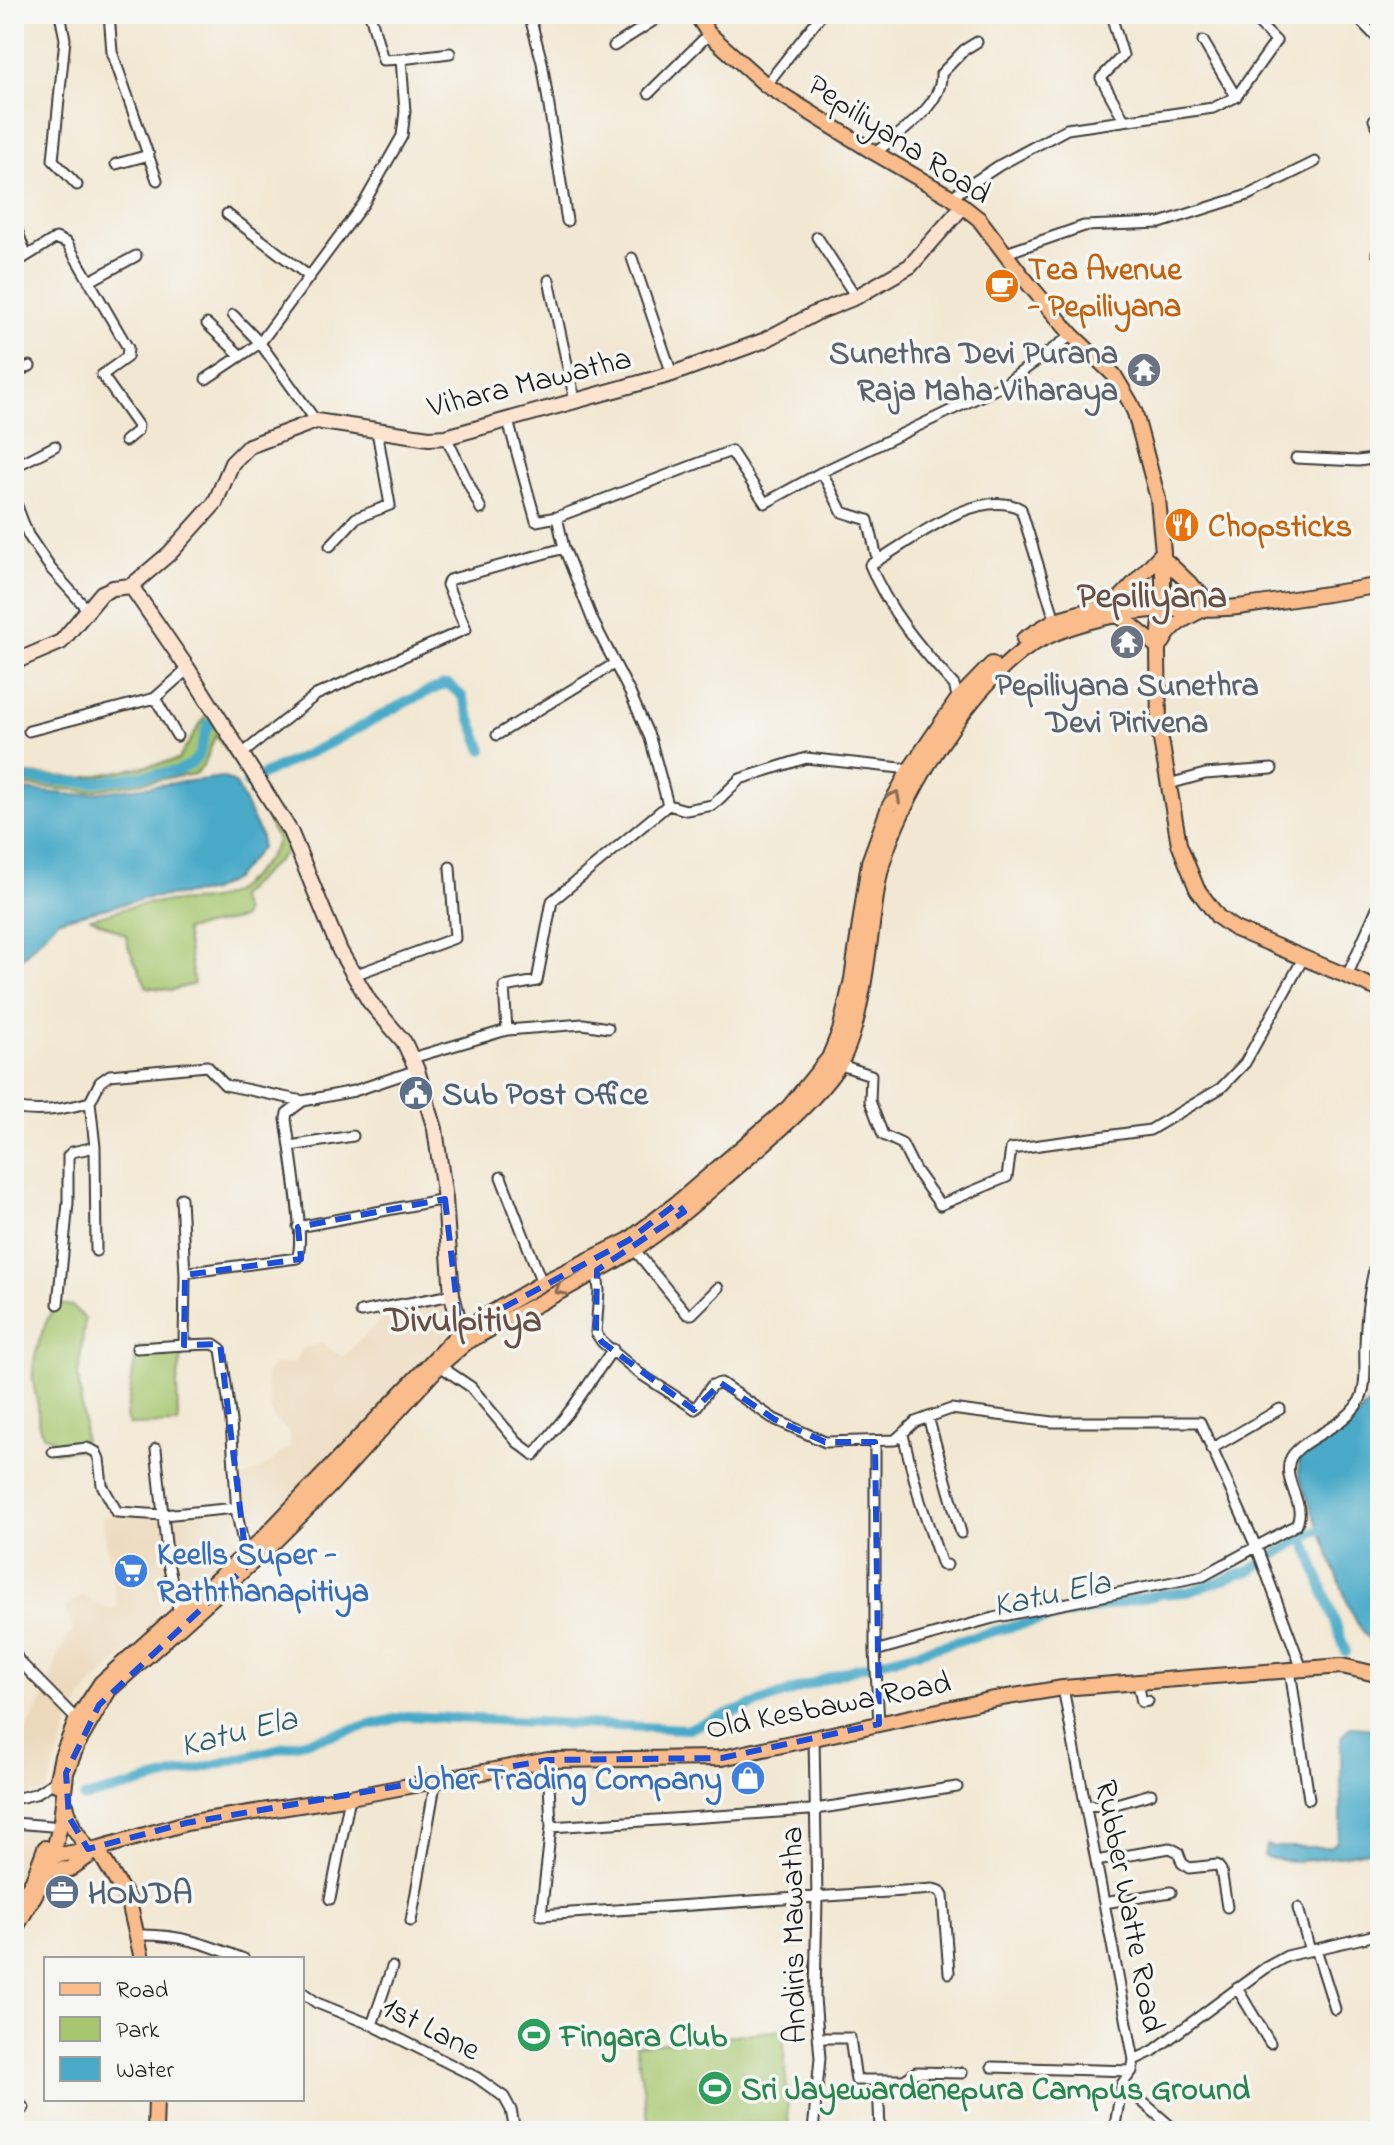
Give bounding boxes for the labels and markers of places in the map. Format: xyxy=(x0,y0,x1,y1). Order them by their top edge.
place label: Tea Avenue - Pepiliyana xyxy=(1027,248,1183,333)
cafe icon: Tea Avenue - Pepiliyana xyxy=(983,267,1021,305)
place label: Sunethra Devi Purana Raja Maha Viharaya xyxy=(829,332,1118,417)
temple icon: Sunethra Devi Purana Raja Maha Viharaya xyxy=(1125,351,1163,389)
place label: Chopsticks xyxy=(1208,505,1352,552)
restaurant icon: Chopsticks xyxy=(1163,506,1201,544)
temple icon: Pepiliyana Sunethra Devi Pirivena xyxy=(1108,623,1146,661)
place label: Pepiliyana Sunethra Devi Pirivena xyxy=(995,664,1259,748)
place label: Sub Post Office xyxy=(442,1073,650,1120)
public building icon: Sub Post Office xyxy=(397,1074,435,1112)
place label: Keells Super - Raththanapitiya xyxy=(157,1533,369,1618)
supermarket icon: Keells Super - Raththanapitiya xyxy=(112,1552,150,1590)
place label: Joher Trading Company xyxy=(408,1758,722,1806)
shop icon: Joher Trading Company xyxy=(729,1759,767,1797)
place label: HONDA xyxy=(88,1872,192,1919)
office icon: HONDA xyxy=(43,1873,81,1911)
place label: Fingara Club xyxy=(558,2015,727,2063)
sports icon: Fingara Club xyxy=(515,2016,553,2054)
place label: Sri Jayewardenepura Campus Ground xyxy=(741,2068,1250,2116)
sports icon: Sri Jayewardenepura Campus Ground xyxy=(696,2069,734,2107)

